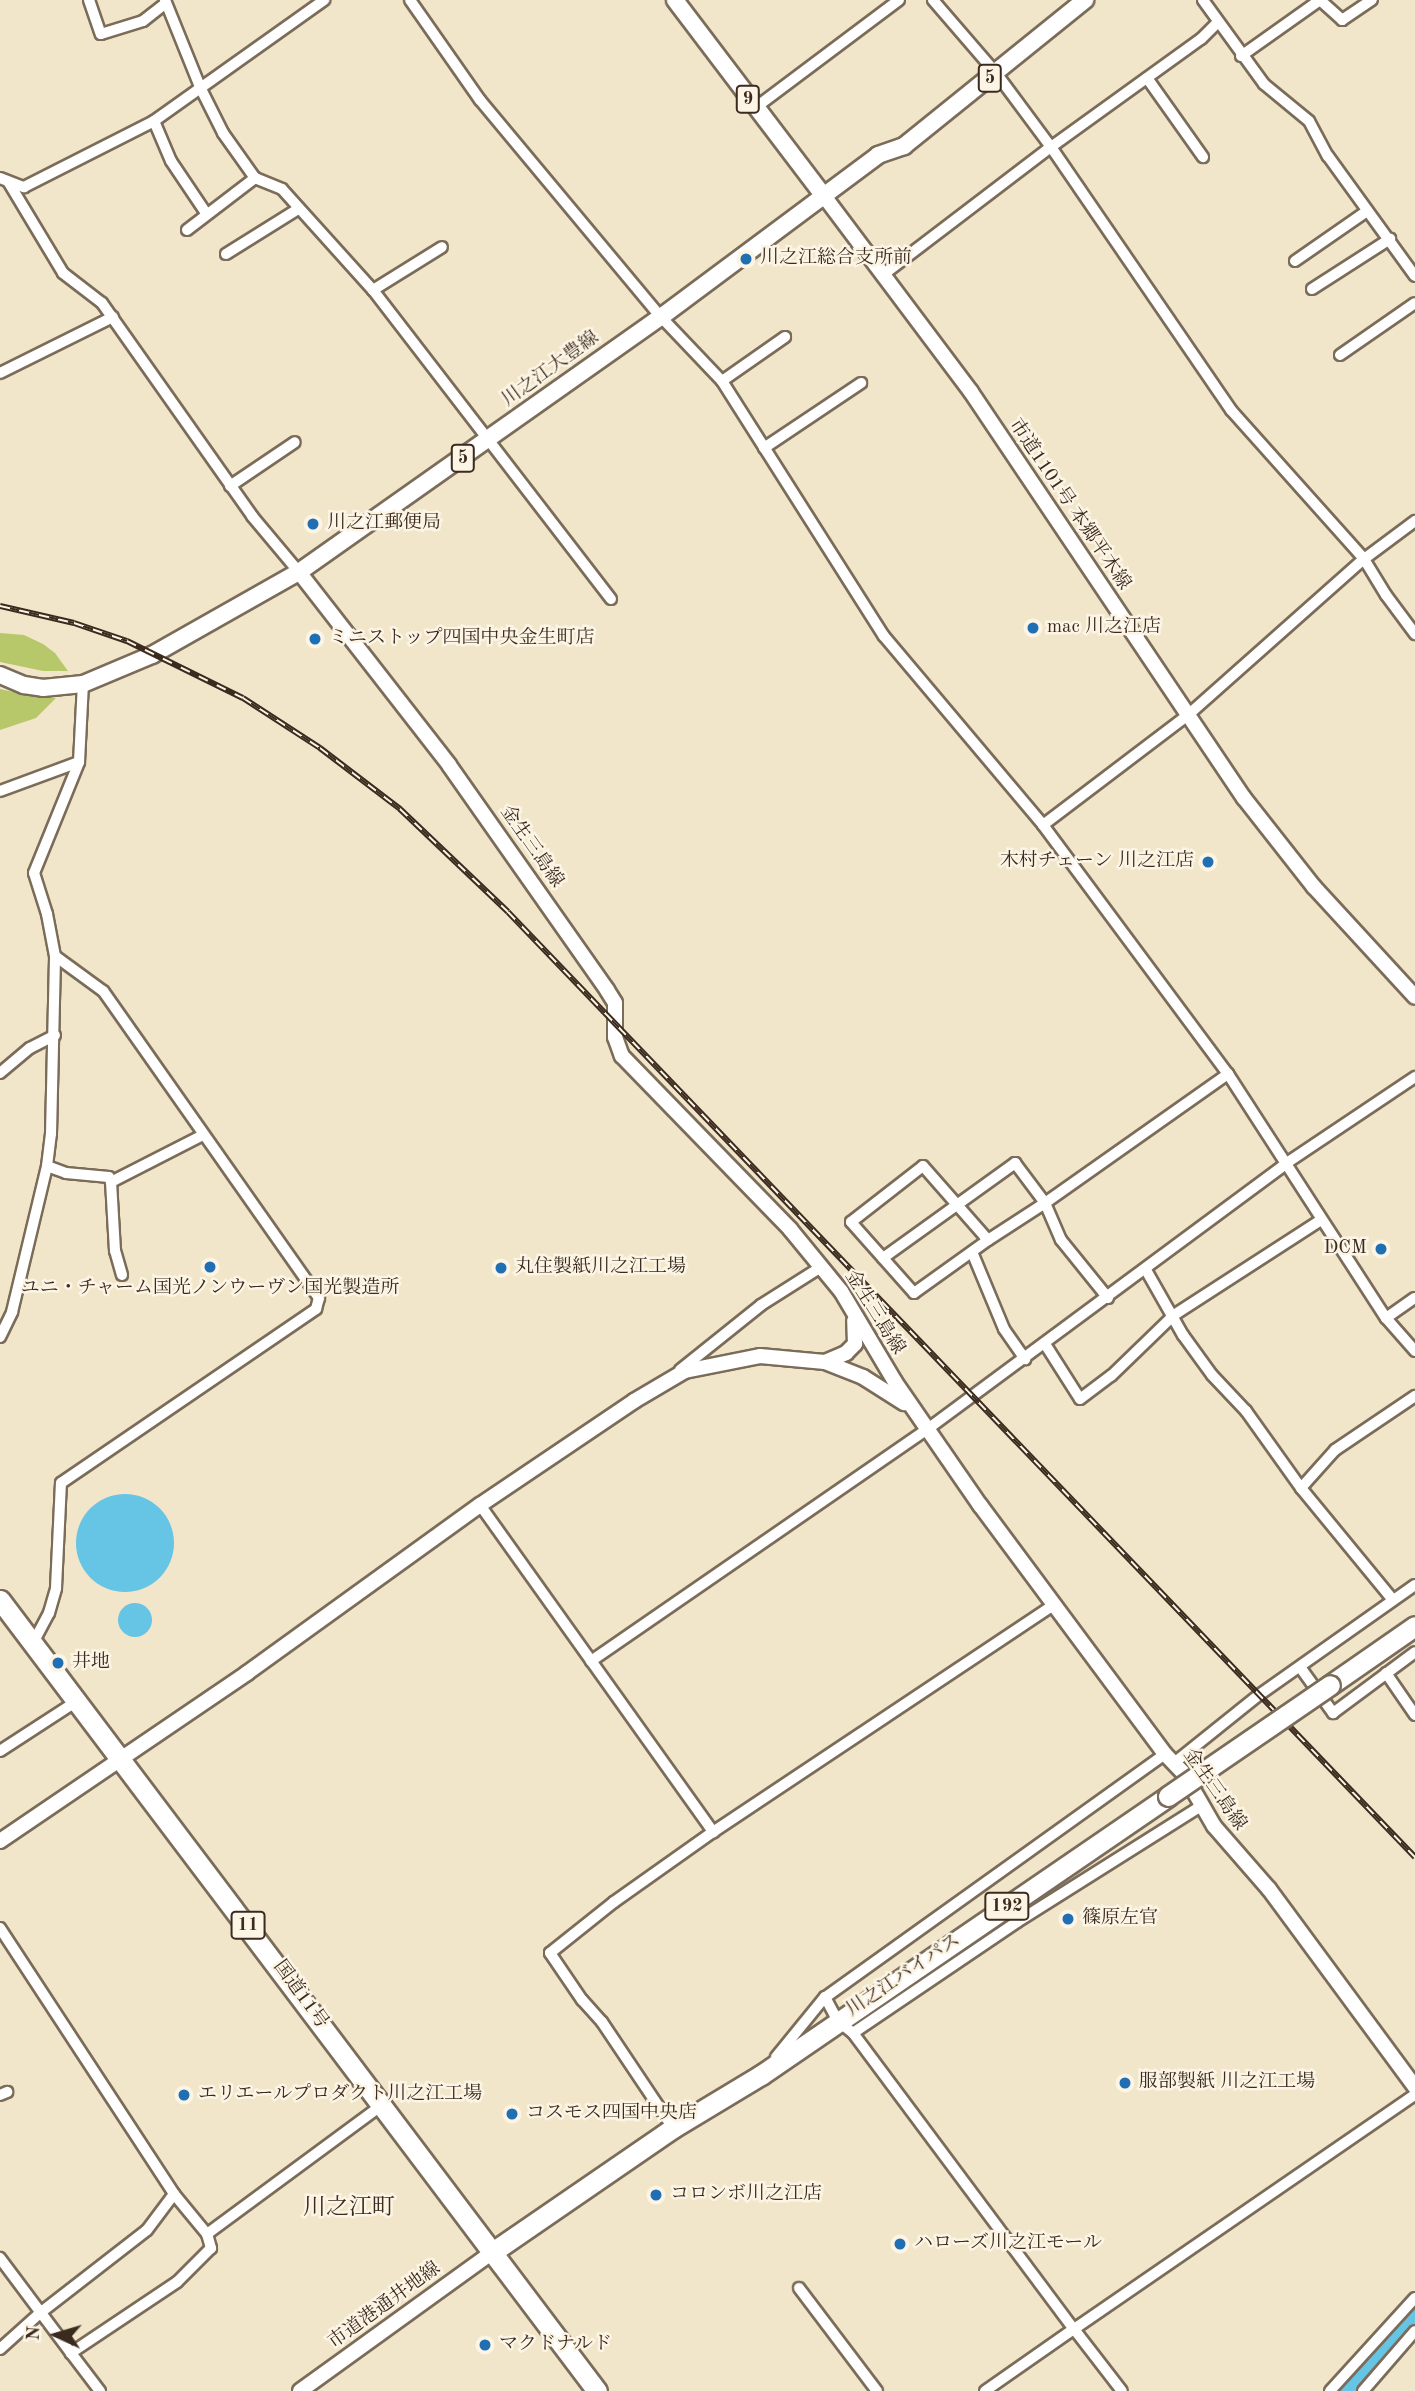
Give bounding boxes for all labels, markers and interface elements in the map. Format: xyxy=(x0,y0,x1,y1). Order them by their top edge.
road number: 5 xyxy=(978,64,1002,92)
road number: 9 xyxy=(736,84,760,114)
place label: 川之江総合支所前 xyxy=(760,248,912,270)
marker: 川之江総合支所前 xyxy=(738,251,754,267)
street label: 川之江大豊線 xyxy=(498,327,604,413)
street label: 市道1101号 本郷平木線 xyxy=(1003,415,1135,595)
road number: 5 xyxy=(451,444,475,472)
place label: 川之江郵便局 xyxy=(327,513,441,535)
marker: 川之江郵便局 xyxy=(305,516,321,532)
place label: mac 川之江店 xyxy=(1047,617,1161,639)
marker: mac 川之江店 xyxy=(1025,620,1041,636)
place label: ミニストップ四国中央金生町店 xyxy=(329,628,595,650)
marker: ミニストップ四国中央金生町店 xyxy=(307,631,323,647)
street label: 金生三島線 xyxy=(494,802,568,892)
place label: 木村チェーン 川之江店 xyxy=(999,851,1194,873)
marker: 木村チェーン 川之江店 xyxy=(1200,854,1216,870)
place label: DCM xyxy=(1324,1238,1367,1260)
marker: DCM xyxy=(1373,1241,1389,1257)
place label: 丸住製紙川之江工場 xyxy=(515,1257,686,1279)
marker: ユニ・チャーム国光ノンウーヴン国光製造所 xyxy=(202,1259,218,1275)
marker: 丸住製紙川之江工場 xyxy=(493,1260,509,1276)
street label: 金生三島線 xyxy=(839,1267,909,1359)
place label: ユニ・チャーム国光ノンウーヴン国光製造所 xyxy=(20,1278,400,1300)
place label: 井地 xyxy=(72,1652,110,1674)
marker: 井地 xyxy=(50,1655,66,1671)
street label: 金生三島線 xyxy=(1177,1745,1251,1835)
road number: 192 xyxy=(984,1892,1030,1920)
place label: 篠原左官 xyxy=(1082,1908,1158,1930)
road number: 11 xyxy=(230,1910,266,1940)
marker: 篠原左官 xyxy=(1060,1911,1076,1927)
street label: 川之江バイパス xyxy=(842,1929,966,2023)
street label: 国道11号 xyxy=(268,1956,332,2034)
place label: 服部製紙 川之江工場 xyxy=(1139,2072,1315,2094)
marker: 服部製紙 川之江工場 xyxy=(1117,2075,1133,2091)
place label: エリエールプロダクト川之江工場 xyxy=(198,2084,483,2106)
marker: エリエールプロダクト川之江工場 xyxy=(176,2087,192,2103)
place label: コスモス四国中央店 xyxy=(526,2103,697,2125)
marker: コスモス四国中央店 xyxy=(504,2106,520,2122)
place label: コロンボ川之江店 xyxy=(670,2184,822,2206)
marker: コロンボ川之江店 xyxy=(648,2187,664,2203)
district label: 川之江町 xyxy=(303,2194,395,2222)
place label: ハローズ川之江モール xyxy=(914,2233,1103,2255)
marker: ハローズ川之江モール xyxy=(892,2236,908,2252)
street label: 市道港通井地線 xyxy=(324,2258,446,2354)
north arrow xyxy=(21,2300,91,2370)
text: N xyxy=(25,2326,45,2341)
place label: マクドナルド xyxy=(499,2334,613,2356)
marker: マクドナルド xyxy=(477,2337,493,2353)

